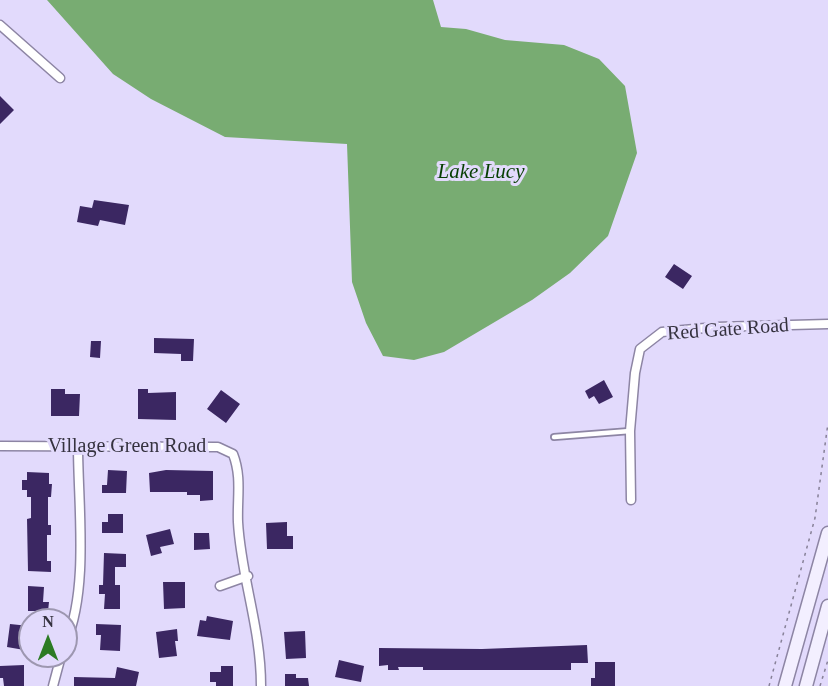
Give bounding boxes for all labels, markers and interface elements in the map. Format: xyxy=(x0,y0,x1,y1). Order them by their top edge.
water label: Lake Lucy xyxy=(438,159,524,185)
street label: Red Gate Road xyxy=(666,314,790,346)
street label: Village Green Road xyxy=(48,435,206,459)
north arrow xyxy=(18,608,78,668)
text: N xyxy=(42,613,54,630)

